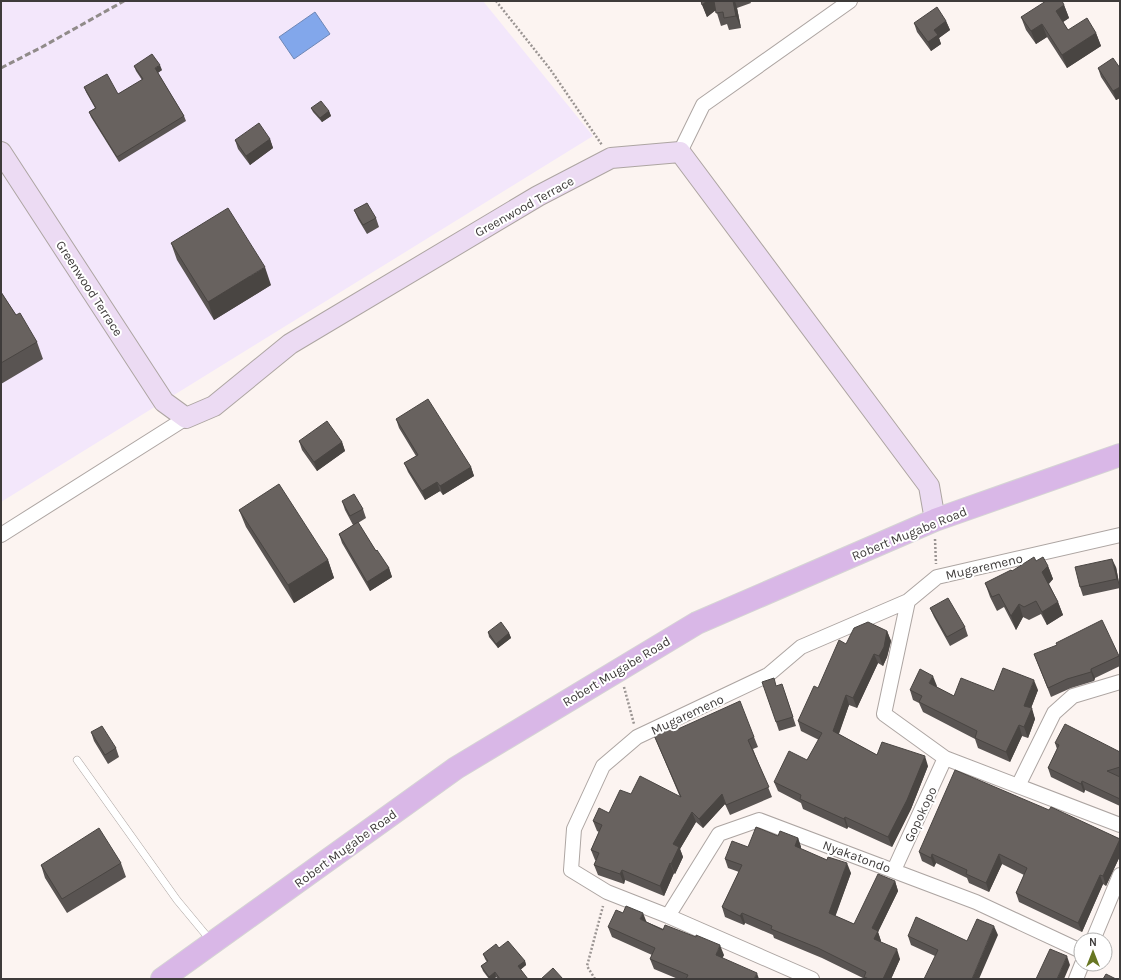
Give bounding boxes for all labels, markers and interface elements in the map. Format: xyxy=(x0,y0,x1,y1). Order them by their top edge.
street label: Greenwood Terrace xyxy=(472,173,577,240)
street label: Greenwood Terrace xyxy=(53,238,126,339)
street label: Robert Mugabe Road xyxy=(849,503,969,563)
street label: Mugaremeno xyxy=(944,550,1024,583)
street label: Robert Mugabe Road xyxy=(560,633,673,710)
street label: Mugaremeno xyxy=(648,691,726,738)
street label: Gopokopo xyxy=(901,784,940,844)
street label: Robert Mugabe Road xyxy=(291,806,399,891)
street label: Nyakatondo xyxy=(821,837,893,876)
north arrow xyxy=(1073,932,1113,972)
text: N xyxy=(1089,936,1097,949)

